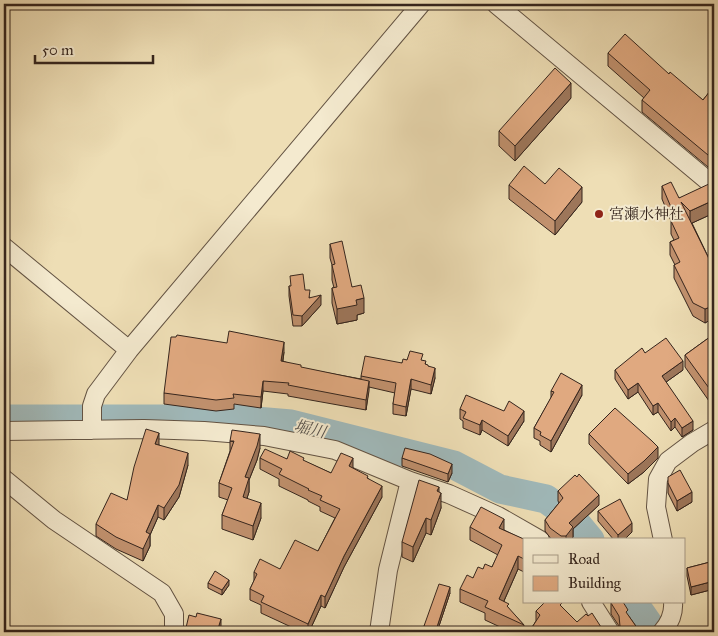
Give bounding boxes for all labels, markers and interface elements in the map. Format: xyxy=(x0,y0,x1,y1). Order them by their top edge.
scale bar xyxy=(35,32,152,64)
text: 50 m xyxy=(42,41,74,59)
place label: 宮瀬水神社 xyxy=(609,205,684,223)
marker: 宮瀬水神社 xyxy=(593,208,605,220)
water label: 堀川 xyxy=(292,416,330,442)
legend xyxy=(523,538,686,604)
text: Road xyxy=(568,550,600,568)
text: Building xyxy=(568,574,622,592)

